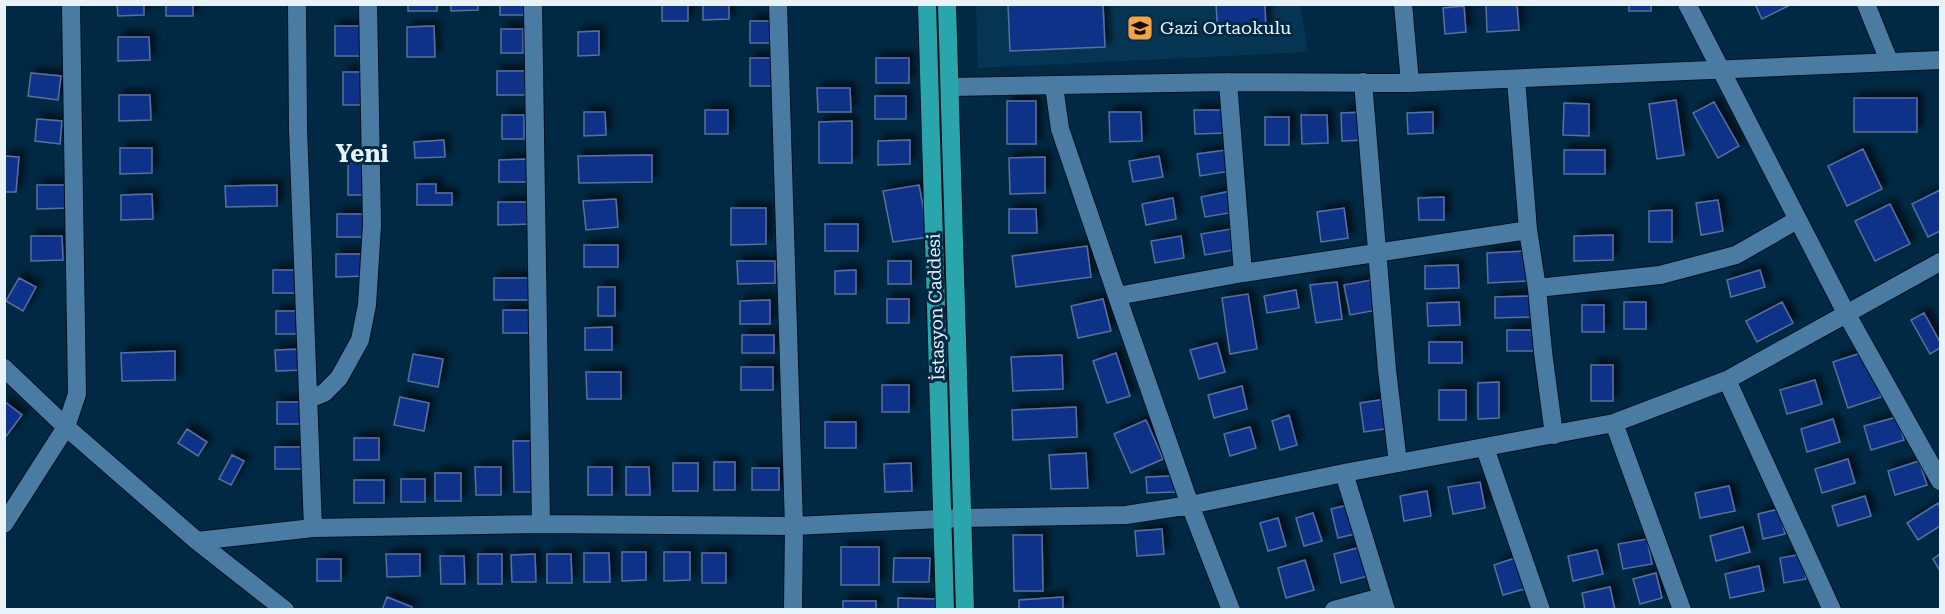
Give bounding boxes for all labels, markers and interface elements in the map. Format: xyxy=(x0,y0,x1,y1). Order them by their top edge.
school or university icon: Gazi Ortaokulu xyxy=(1125,13,1155,43)
place label: Gazi Ortaokulu xyxy=(1160,17,1291,38)
district label: Yeni xyxy=(336,140,388,168)
street label: İstasyon Caddesi xyxy=(922,233,949,381)

